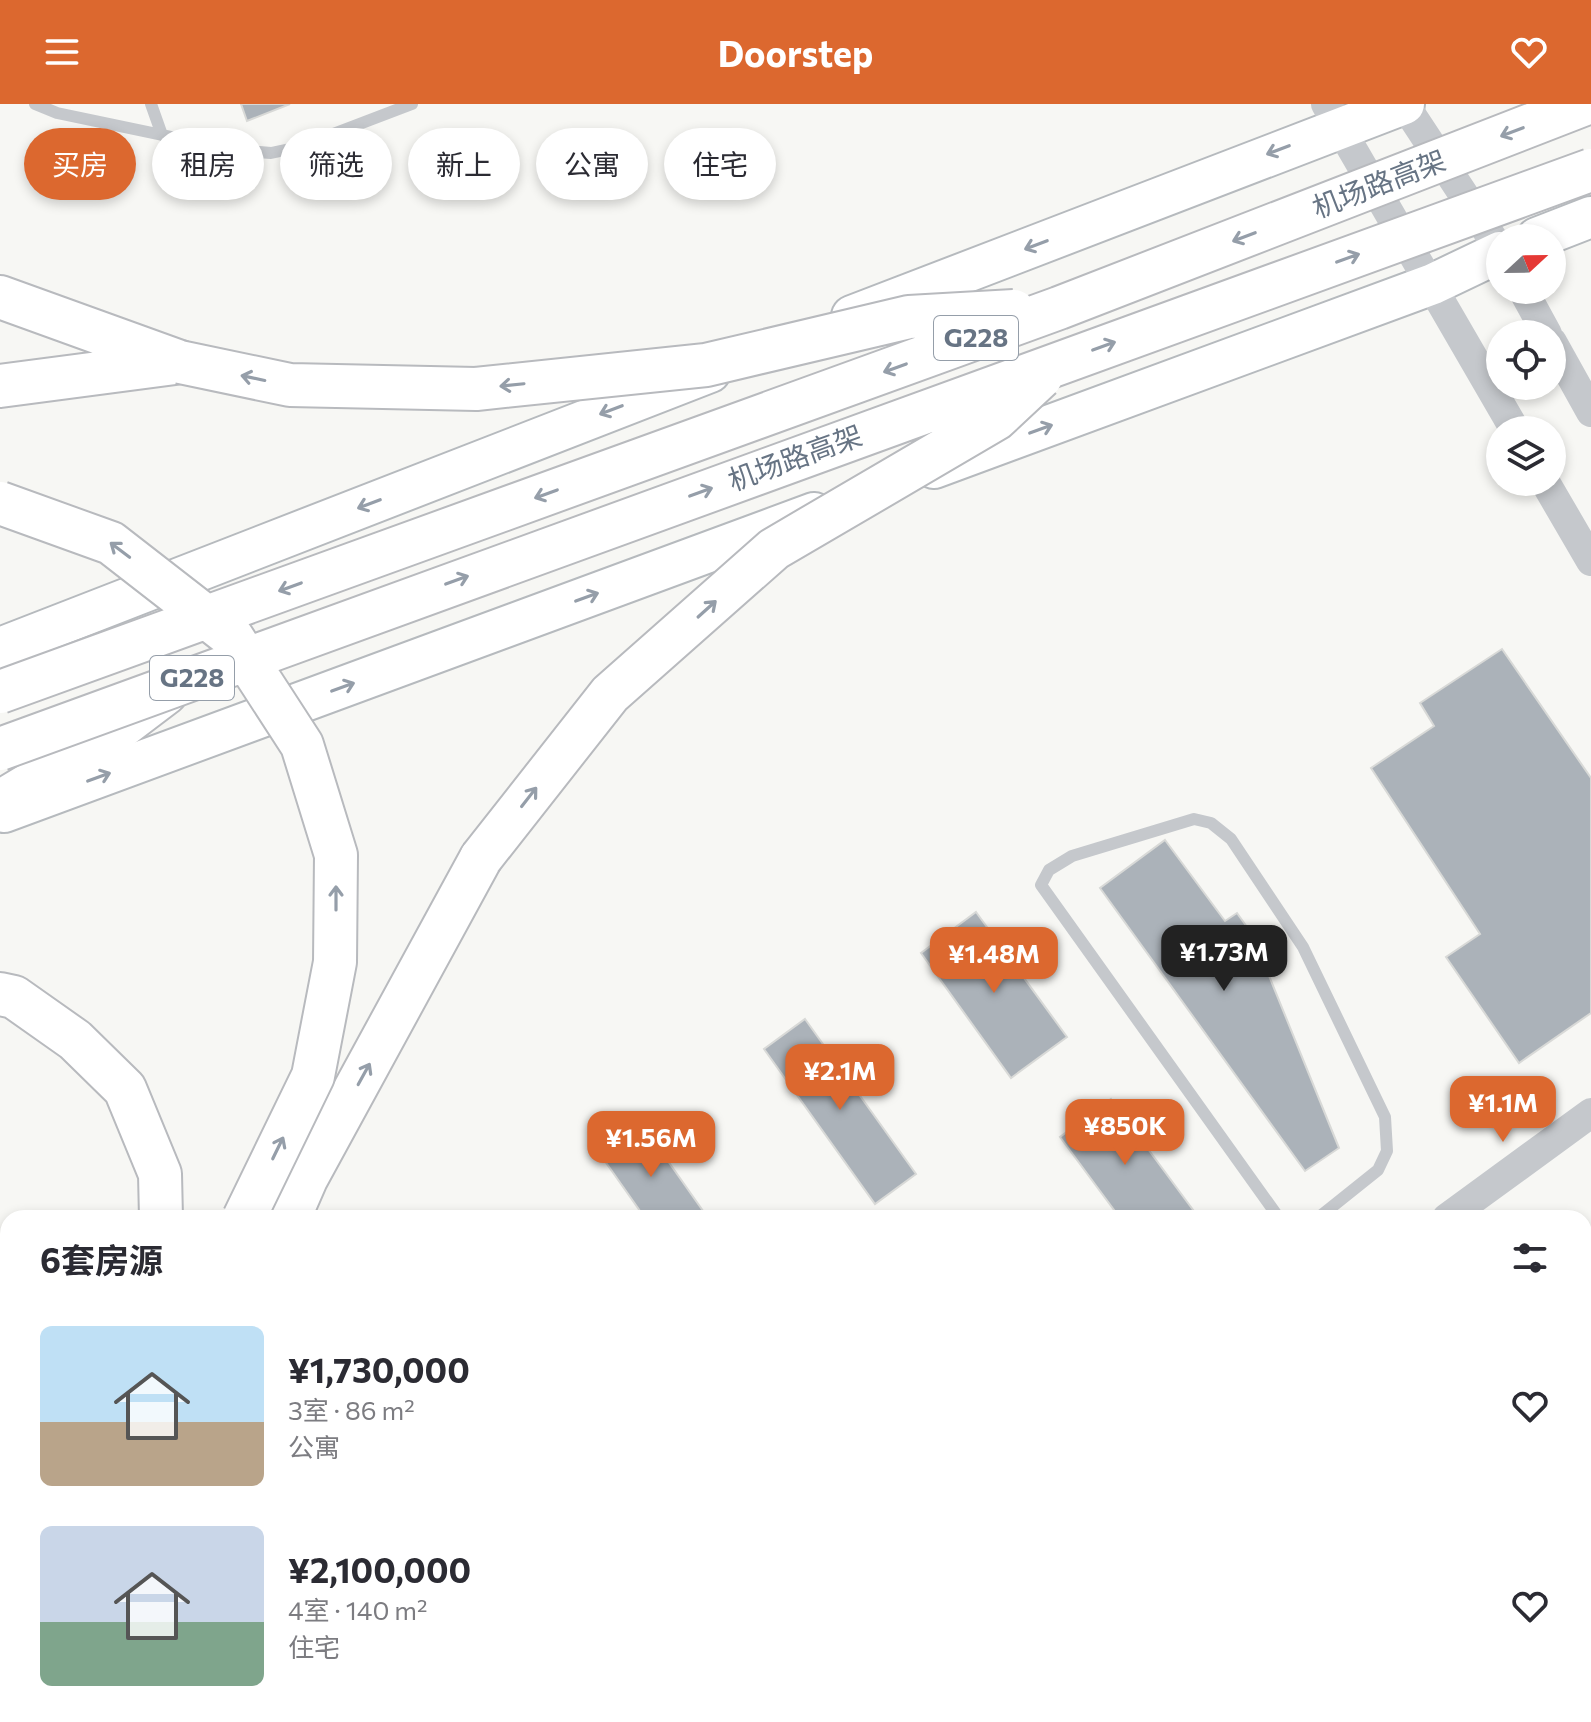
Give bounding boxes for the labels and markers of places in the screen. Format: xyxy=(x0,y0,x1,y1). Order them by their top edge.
pin: ¥1.73M xyxy=(1159,925,1289,993)
pin: ¥1.48M xyxy=(929,927,1059,995)
pin: ¥2.1M xyxy=(784,1044,896,1112)
pin: ¥1.1M xyxy=(1447,1076,1559,1144)
pin: ¥850K xyxy=(1069,1099,1181,1167)
pin: ¥1.56M xyxy=(586,1111,716,1179)

